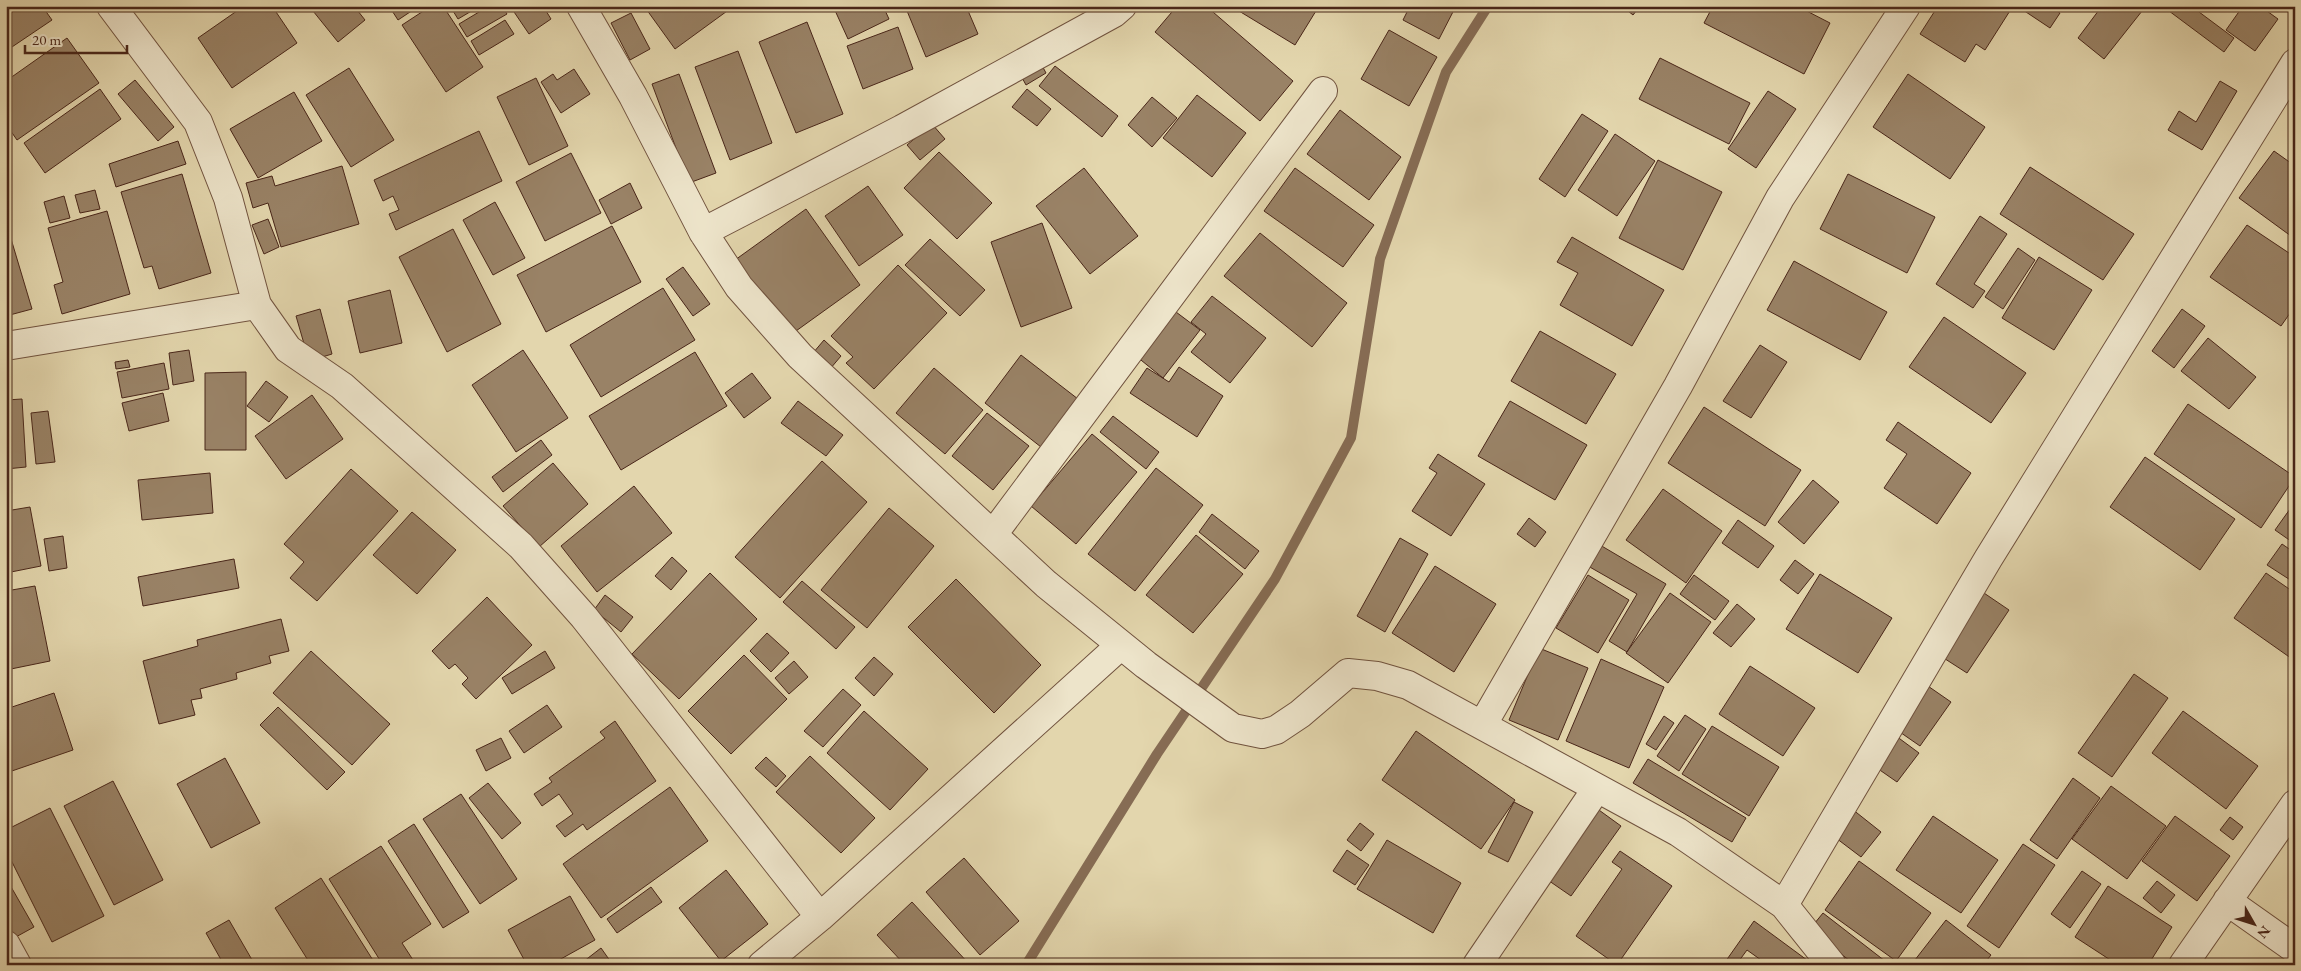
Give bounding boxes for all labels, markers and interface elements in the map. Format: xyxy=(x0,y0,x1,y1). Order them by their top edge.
scale bar xyxy=(25,22,128,54)
text: 20 m xyxy=(32,30,61,49)
north arrow xyxy=(2228,898,2278,948)
text: N xyxy=(2253,922,2275,943)

